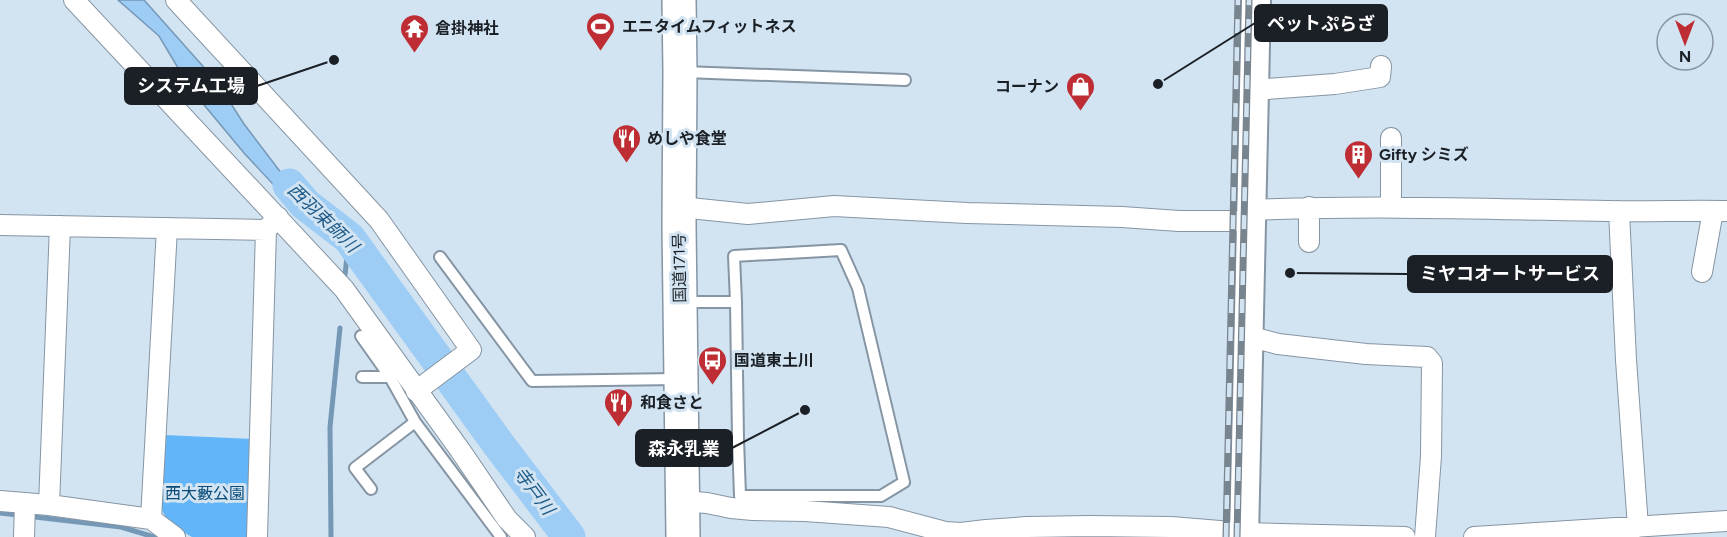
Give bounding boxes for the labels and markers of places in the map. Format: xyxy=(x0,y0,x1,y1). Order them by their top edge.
callout: ペットぷらざ xyxy=(1255,5,1387,41)
sports icon: エニタイムフィットネス xyxy=(585,10,617,52)
temple icon: 倉掛神社 xyxy=(398,12,430,54)
place label: エニタイムフィットネス xyxy=(622,17,796,36)
place label: 倉掛神社 xyxy=(435,19,499,38)
callout: システム工場 xyxy=(125,68,257,104)
shop icon: コーナン xyxy=(1064,70,1096,112)
place label: コーナン xyxy=(995,77,1059,96)
restaurant icon: めしや食堂 xyxy=(610,122,642,164)
place label: めしや食堂 xyxy=(647,129,727,148)
building icon: Gifty シミズ xyxy=(1342,138,1374,180)
place label: Gifty シミズ xyxy=(1379,145,1469,164)
callout: ミヤコオートサービス xyxy=(1408,256,1612,292)
bus stop icon: 国道東土川 xyxy=(697,344,729,386)
place label: 国道東土川 xyxy=(734,351,814,370)
restaurant icon: 和食さと xyxy=(603,386,635,428)
place label: 和食さと xyxy=(640,393,704,412)
callout: 森永乳業 xyxy=(636,430,732,466)

